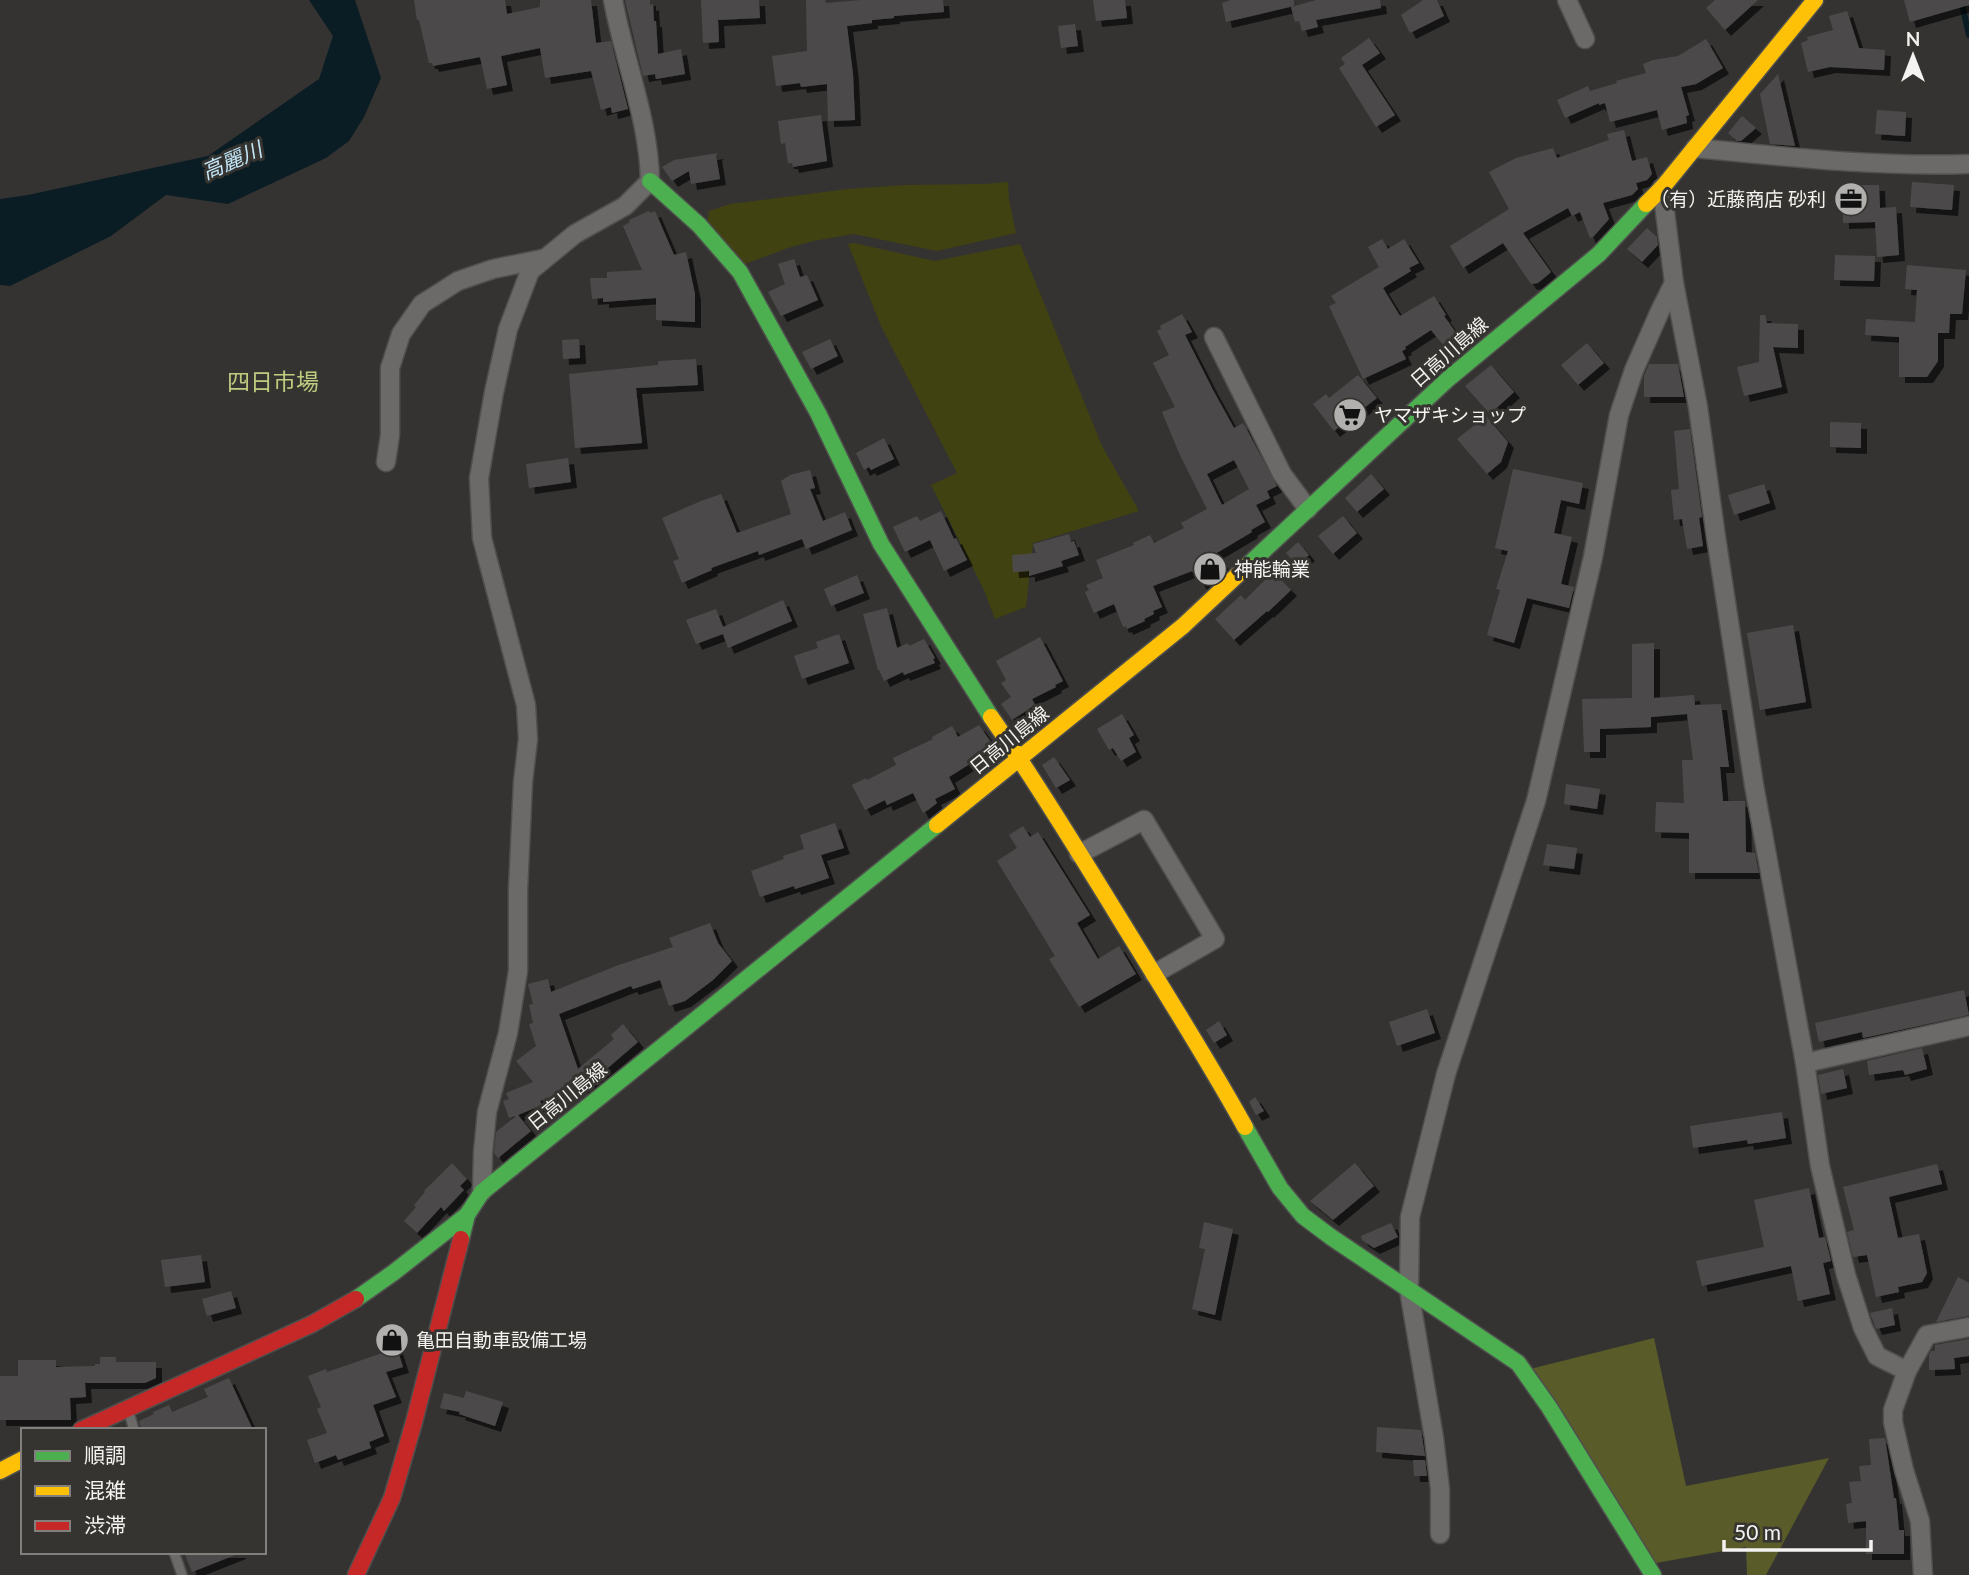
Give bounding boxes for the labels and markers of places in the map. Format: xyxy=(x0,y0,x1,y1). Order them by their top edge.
office icon: （有）近藤商店 砂利 xyxy=(1832,180,1870,218)
place label: （有）近藤商店 砂利 xyxy=(1650,187,1826,210)
supermarket icon: ヤマザキショップ xyxy=(1331,396,1369,434)
place label: ヤマザキショップ xyxy=(1374,403,1526,426)
shop icon: 神能輪業 xyxy=(1191,550,1229,588)
place label: 神能輪業 xyxy=(1234,557,1310,580)
shop icon: 亀田自動車設備工場 xyxy=(373,1321,411,1359)
place label: 亀田自動車設備工場 xyxy=(416,1328,587,1351)

